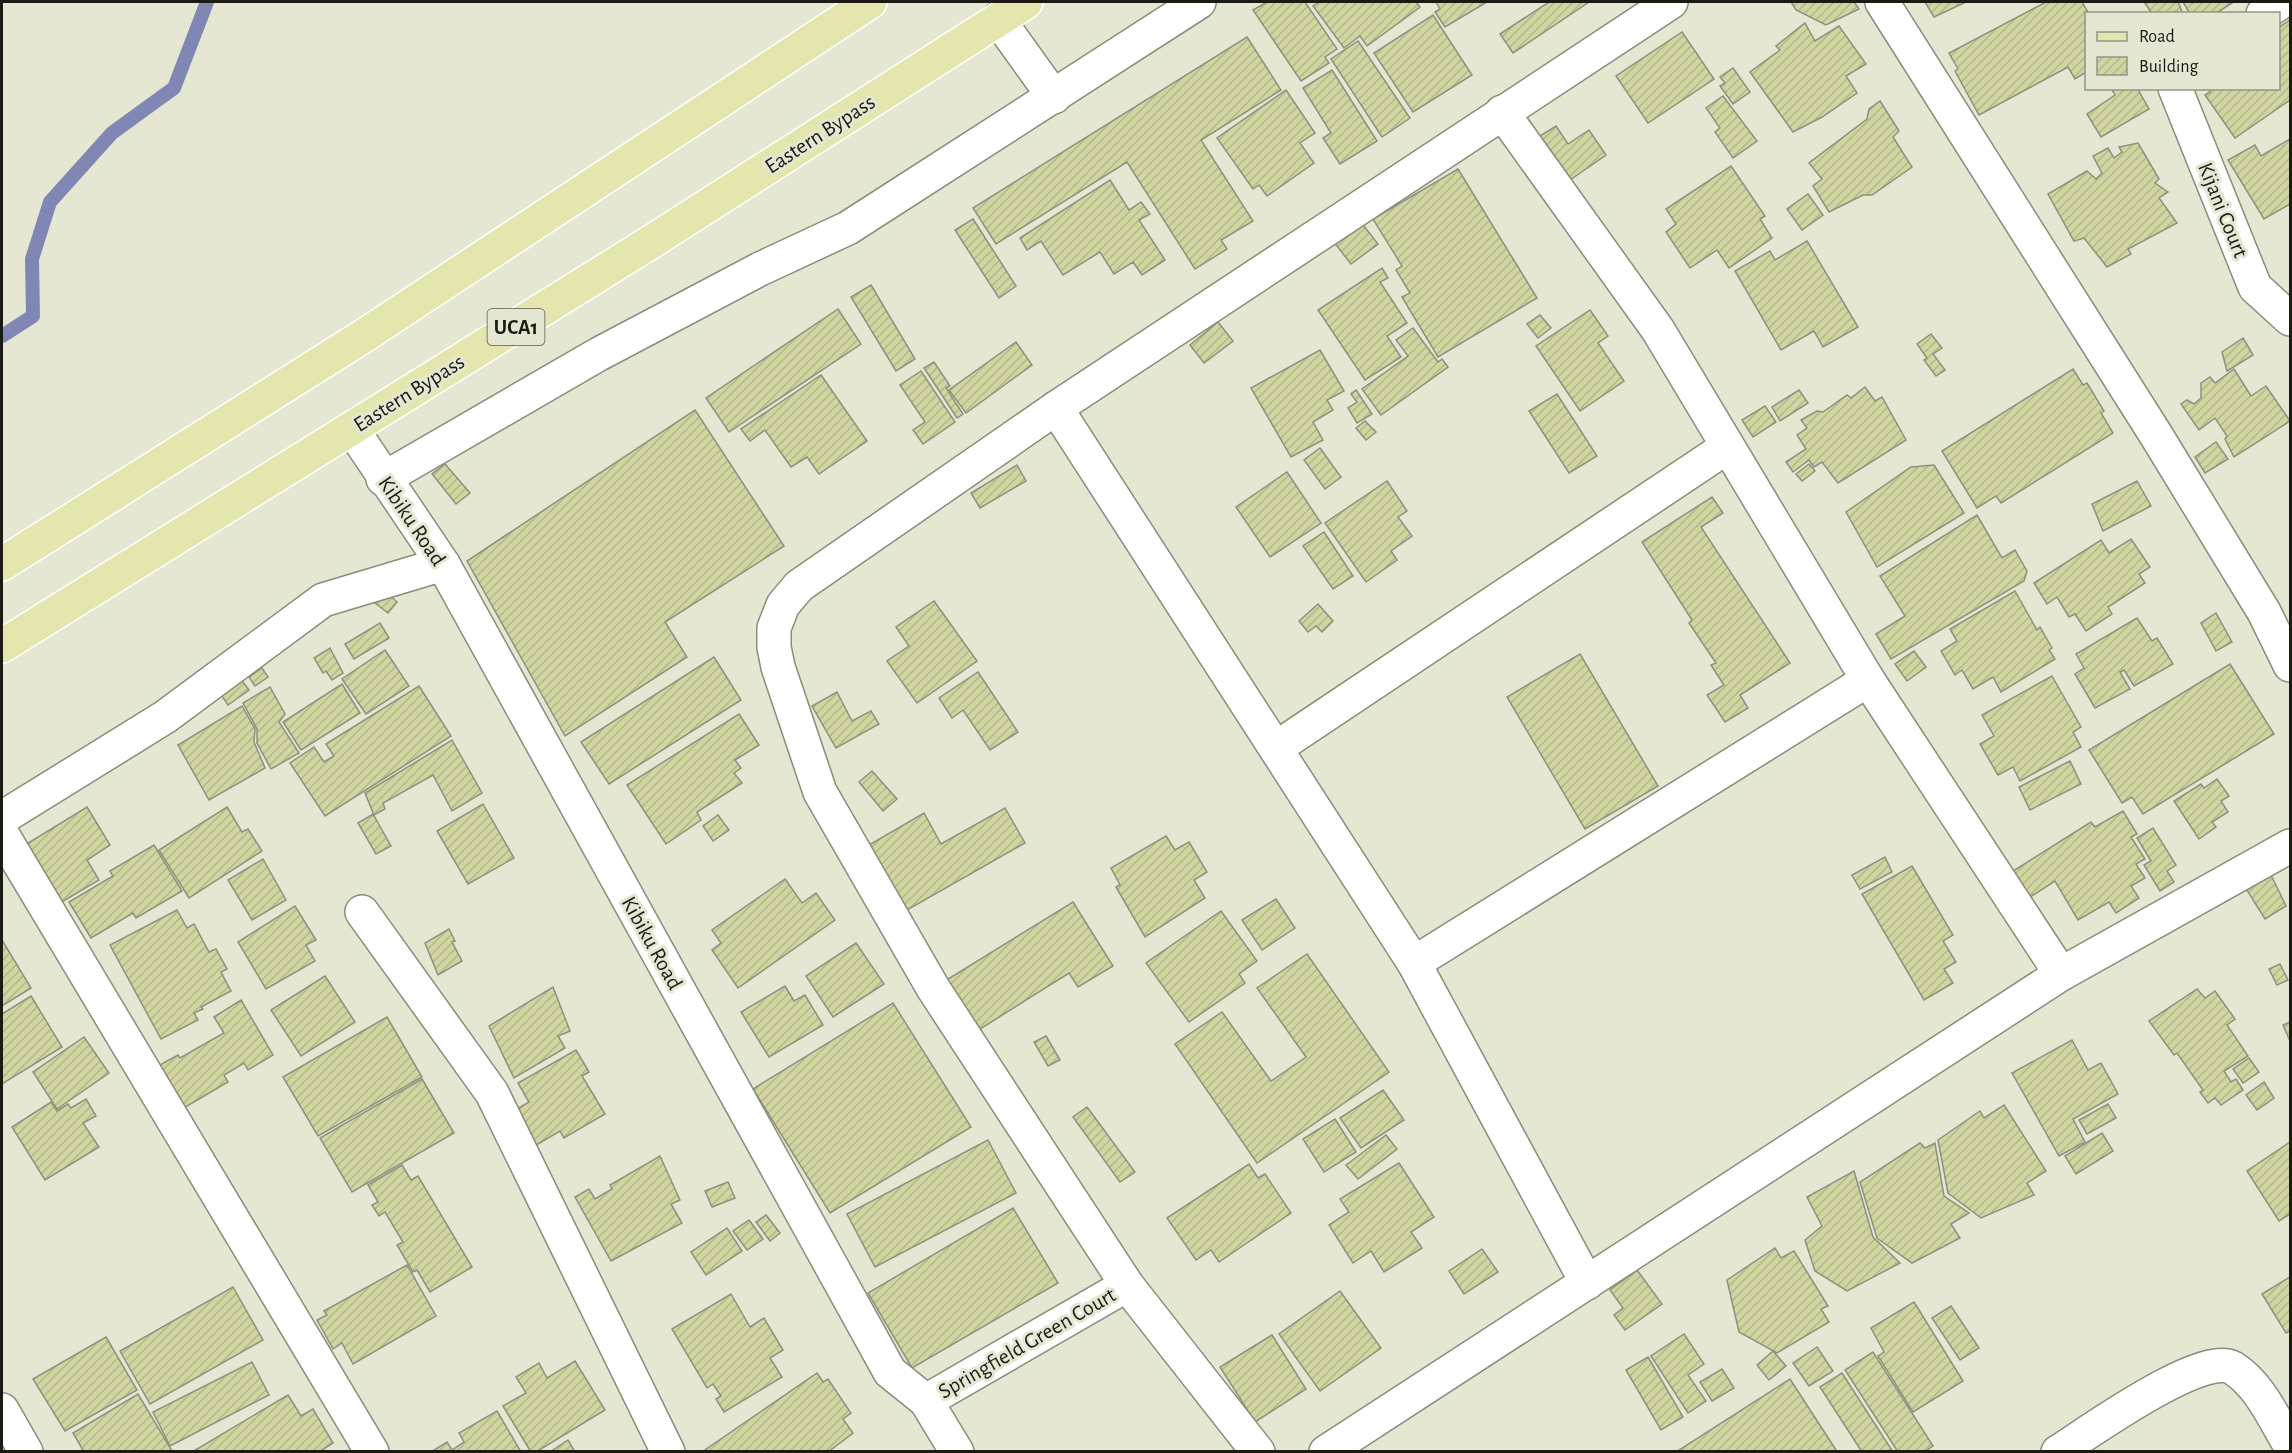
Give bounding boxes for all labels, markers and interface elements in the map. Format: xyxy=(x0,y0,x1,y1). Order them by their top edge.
legend xyxy=(2085,12,2280,90)
text: Road xyxy=(2139,28,2175,46)
text: Building xyxy=(2139,58,2199,76)
street label: Eastern Bypass xyxy=(761,90,879,178)
street label: Kijani Court xyxy=(2194,159,2252,261)
road number: UCA1 xyxy=(488,309,544,345)
street label: Eastern Bypass xyxy=(350,350,468,436)
street label: Kibiku Road xyxy=(374,472,450,570)
street label: Kibiku Road xyxy=(617,893,687,993)
street label: Springfield Green Court xyxy=(935,1283,1119,1403)

